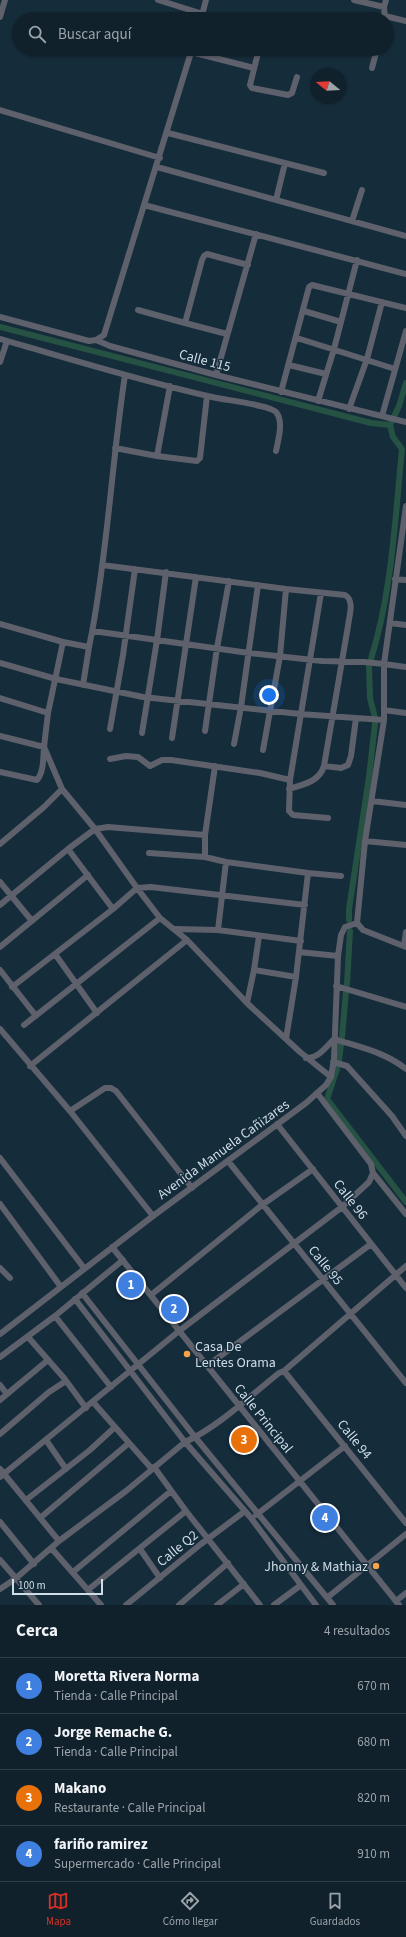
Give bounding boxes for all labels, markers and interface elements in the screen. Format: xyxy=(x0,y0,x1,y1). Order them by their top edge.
search box xyxy=(12,12,394,56)
icon: search xyxy=(26,23,48,45)
text: Buscar aquí xyxy=(58,24,131,45)
north arrow xyxy=(310,68,346,104)
street label: Calle 115 xyxy=(177,344,233,377)
your location xyxy=(259,685,279,705)
street label: Avenida Manuela Cañizares xyxy=(153,1095,294,1205)
street label: Calle 96 xyxy=(328,1175,372,1224)
street label: Calle 95 xyxy=(303,1242,347,1290)
pin: 1 xyxy=(118,1270,144,1300)
pin: 2 xyxy=(161,1294,187,1324)
place label: Casa De Lentes Orama xyxy=(195,1337,276,1373)
marker: Casa De Lentes Orama xyxy=(182,1349,192,1359)
street label: Calle Principal xyxy=(229,1380,298,1458)
street label: Calle 94 xyxy=(332,1416,376,1464)
pin: 3 xyxy=(231,1425,257,1455)
pin: 4 xyxy=(312,1503,338,1533)
street label: Calle Q2 xyxy=(153,1526,203,1572)
place label: Jhonny & Mathiaz xyxy=(264,1557,368,1577)
marker: Jhonny & Mathiaz xyxy=(371,1561,381,1571)
scale bar xyxy=(12,1577,103,1596)
text: 100 m xyxy=(18,1578,46,1593)
text: Cerca xyxy=(16,1619,58,1643)
text: 4 resultados xyxy=(324,1622,390,1640)
text: Moretta Rivera Norma xyxy=(54,1666,199,1687)
text: 1 xyxy=(26,1677,32,1695)
text: 670 m xyxy=(357,1677,390,1695)
text: Tienda · Calle Principal xyxy=(54,1687,178,1705)
text: Jorge Remache G. xyxy=(54,1722,172,1743)
text: 2 xyxy=(26,1733,32,1751)
text: 680 m xyxy=(357,1733,390,1751)
text: Tienda · Calle Principal xyxy=(54,1743,178,1761)
text: Makano xyxy=(54,1778,106,1799)
text: 3 xyxy=(26,1789,32,1807)
text: 820 m xyxy=(357,1789,390,1807)
text: Restaurante · Calle Principal xyxy=(54,1799,205,1817)
text: fariño ramirez xyxy=(54,1834,148,1855)
text: 4 xyxy=(26,1845,32,1863)
text: 910 m xyxy=(357,1845,390,1863)
text: Supermercado · Calle Principal xyxy=(54,1855,221,1873)
tab: Mapa xyxy=(46,1890,71,1929)
tab: Cómo llegar xyxy=(163,1890,218,1929)
tab: Guardados xyxy=(310,1890,360,1929)

